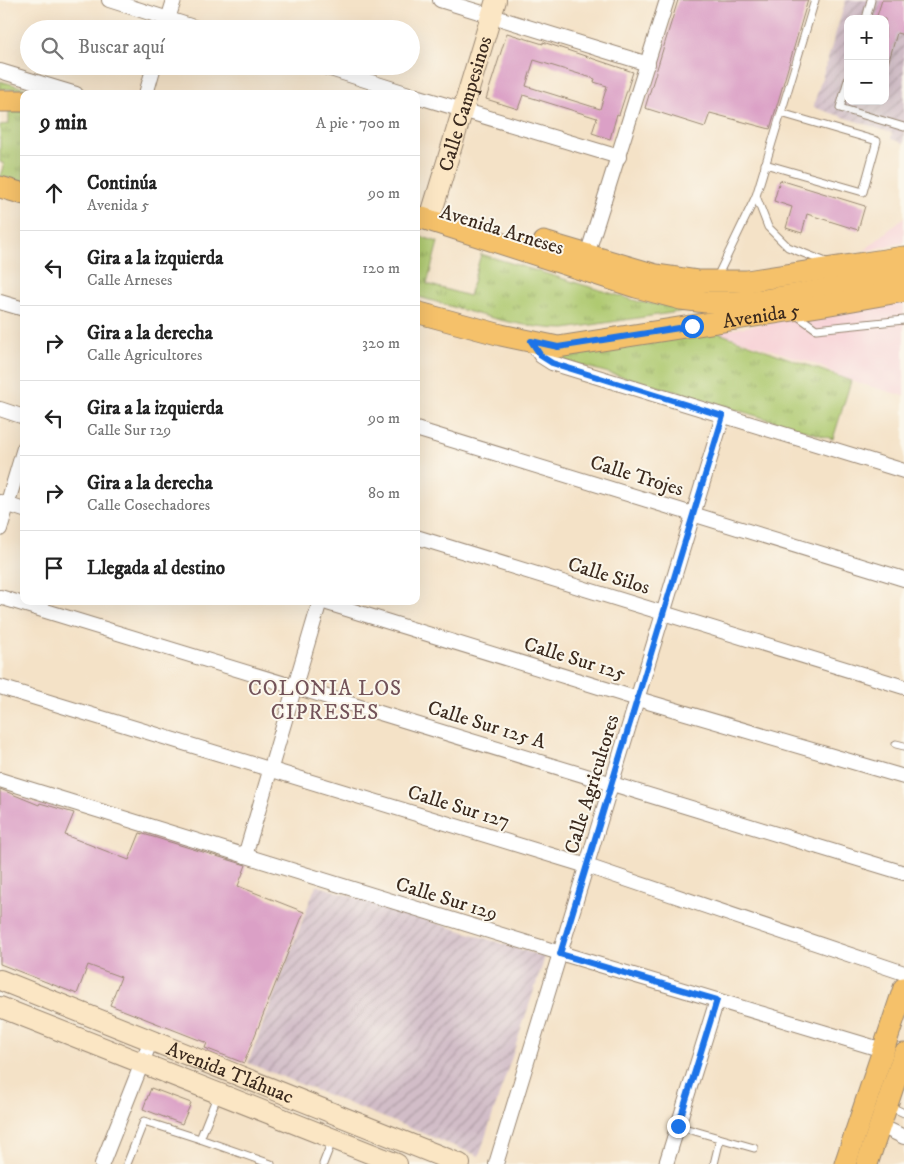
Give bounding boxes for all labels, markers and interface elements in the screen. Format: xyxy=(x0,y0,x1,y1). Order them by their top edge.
map controls xyxy=(844,15,889,105)
button: + xyxy=(844,15,889,60)
search box xyxy=(20,20,420,75)
street label: Calle Campesinos xyxy=(434,33,498,175)
icon: search xyxy=(38,34,66,62)
text: Buscar aquí xyxy=(78,36,164,59)
button: − xyxy=(844,60,889,105)
text: 9 min xyxy=(40,110,87,136)
text: A pie · 700 m xyxy=(316,113,400,133)
text: Continúa xyxy=(87,172,157,195)
icon: ahead xyxy=(40,179,68,207)
text: 90 m xyxy=(368,183,400,203)
text: Avenida 5 xyxy=(87,195,149,215)
street label: Avenida Arneses xyxy=(437,200,567,261)
text: Gira a la izquierda xyxy=(87,247,223,270)
icon: left xyxy=(40,254,68,282)
text: 120 m xyxy=(362,258,400,278)
text: Calle Arneses xyxy=(87,270,172,290)
street label: Avenida 5 xyxy=(721,298,802,335)
route start xyxy=(681,315,704,338)
text: Gira a la derecha xyxy=(87,322,213,345)
icon: right xyxy=(40,329,68,357)
text: 320 m xyxy=(362,333,400,353)
text: Calle Agricultores xyxy=(87,345,202,365)
text: Gira a la izquierda xyxy=(87,397,223,420)
icon: left xyxy=(40,404,68,432)
text: 90 m xyxy=(368,408,400,428)
text: Calle Sur 129 xyxy=(87,420,171,440)
street label: Calle Trojes xyxy=(587,450,687,503)
text: Gira a la derecha xyxy=(87,472,213,495)
icon: right xyxy=(40,479,68,507)
text: 80 m xyxy=(368,483,400,503)
text: Calle Cosechadores xyxy=(87,495,210,515)
street label: Calle Silos xyxy=(565,552,653,601)
icon: arrive xyxy=(40,554,68,582)
text: Llegada al destino xyxy=(87,557,225,580)
street label: Calle Sur 125 xyxy=(521,632,629,687)
district label: COLONIA LOS CIPRESES xyxy=(248,676,402,726)
street label: Calle Sur 125 A xyxy=(424,696,549,755)
street label: Calle Agricultores xyxy=(559,712,626,857)
street label: Calle Sur 127 xyxy=(404,780,513,835)
street label: Calle Sur 129 xyxy=(393,872,501,927)
street label: Avenida Tláhuac xyxy=(163,1037,297,1110)
route end xyxy=(667,1115,690,1138)

